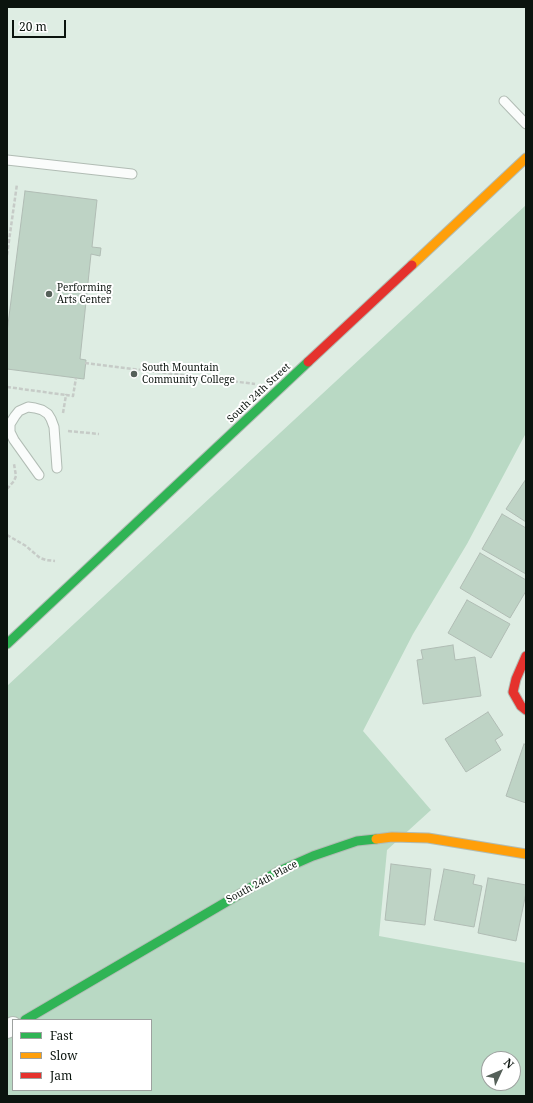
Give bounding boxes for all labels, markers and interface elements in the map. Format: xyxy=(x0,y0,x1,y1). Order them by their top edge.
scale bar xyxy=(14,12,68,38)
text: 20 m xyxy=(19,18,47,35)
place label: Performing Arts Center xyxy=(57,282,112,306)
marker: Performing Arts Center xyxy=(44,289,54,299)
street label: South 24th Street xyxy=(225,361,293,425)
place label: South Mountain Community College xyxy=(142,362,235,386)
marker: South Mountain Community College xyxy=(129,369,139,379)
street label: South 24th Place xyxy=(224,858,300,906)
legend xyxy=(12,1019,152,1091)
text: Fast xyxy=(50,1027,73,1044)
text: Slow xyxy=(50,1047,78,1064)
north arrow xyxy=(481,1051,521,1091)
text: N xyxy=(501,1055,518,1071)
text: Jam xyxy=(50,1067,72,1084)

